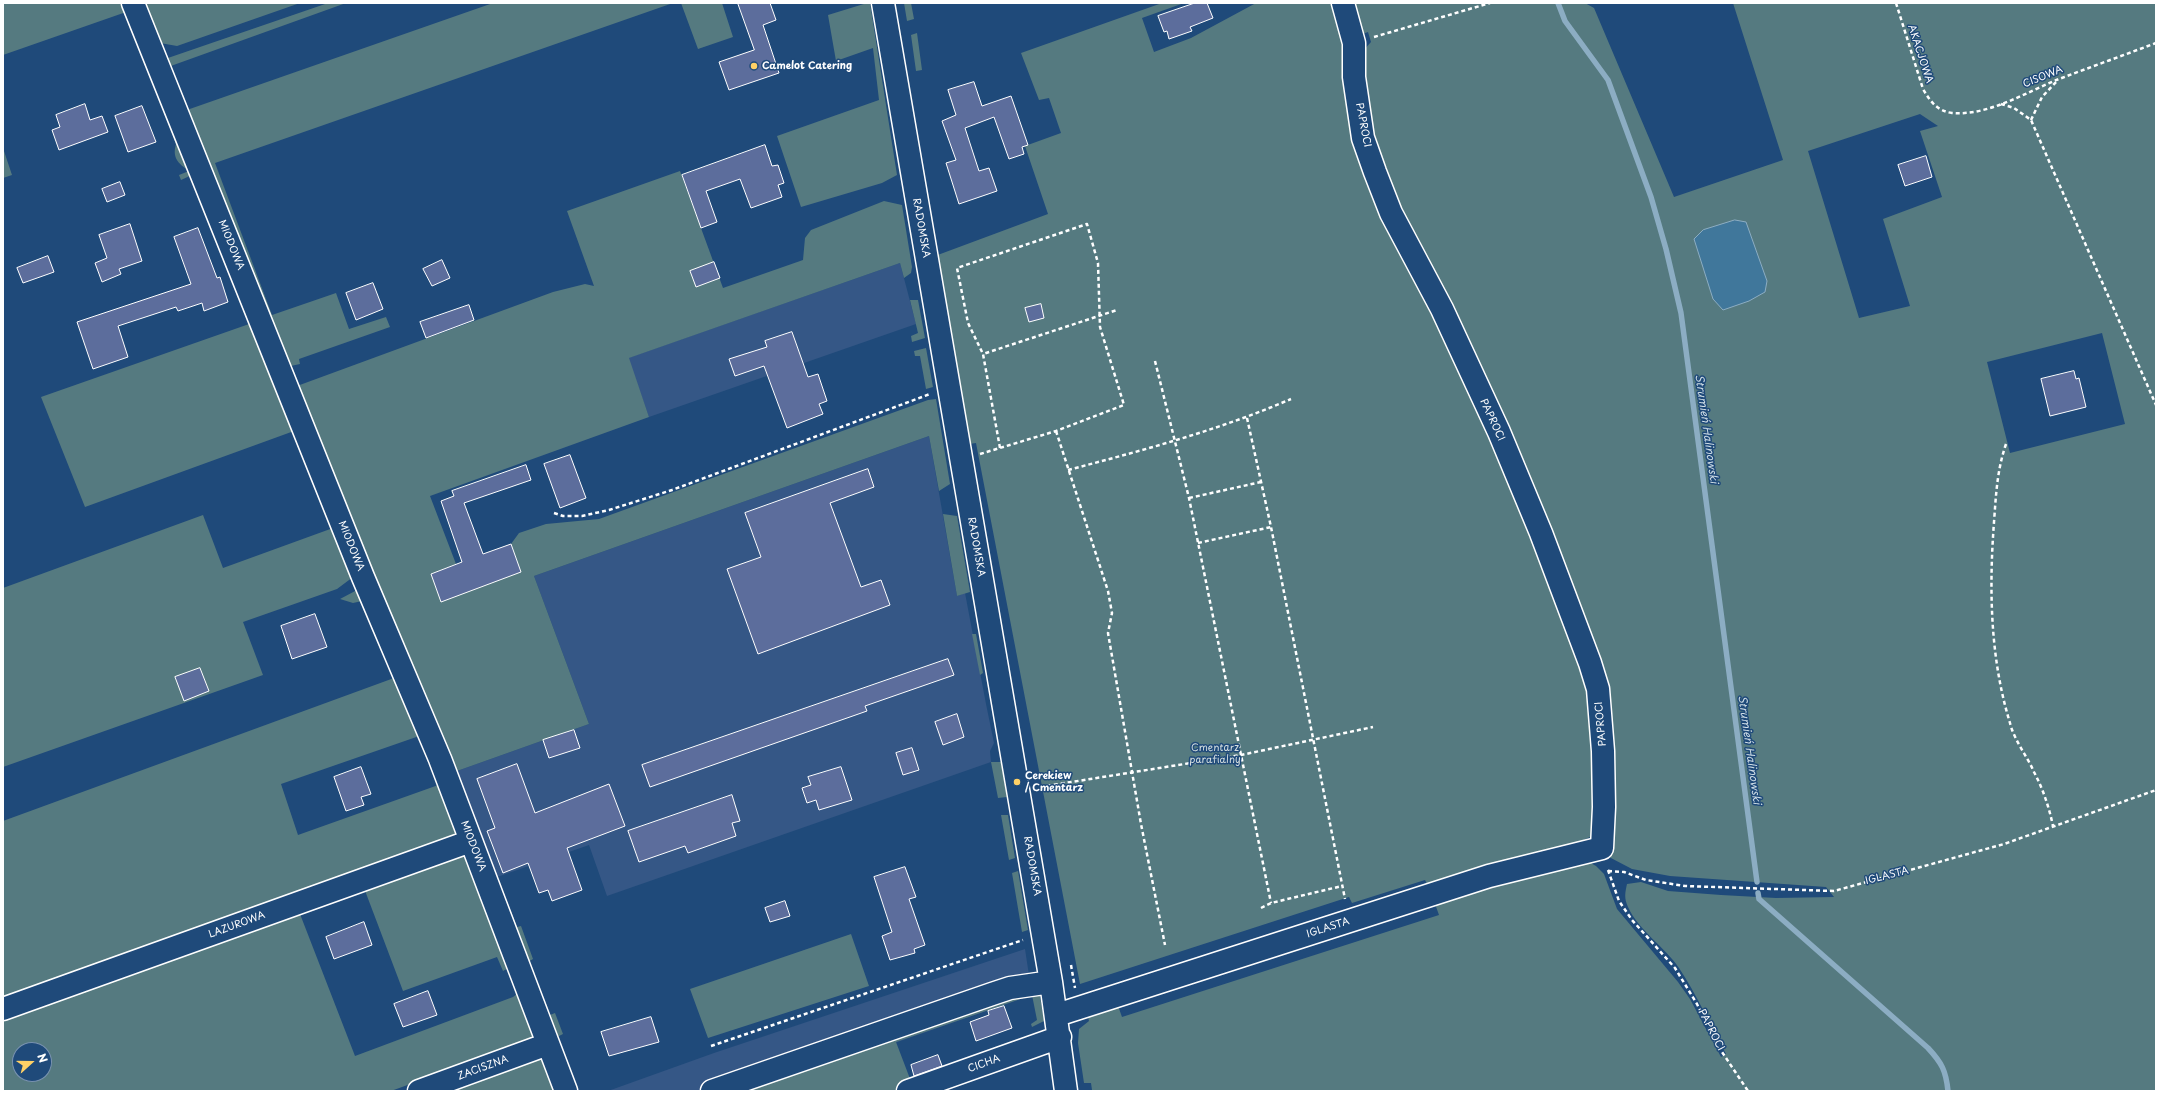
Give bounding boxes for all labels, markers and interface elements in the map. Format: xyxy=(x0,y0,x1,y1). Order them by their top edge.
street label: AKACJOWA xyxy=(1905,23,1935,85)
place label: Camelot Catering xyxy=(762,60,852,72)
marker: Camelot Catering xyxy=(749,61,759,71)
street label: CISOWA xyxy=(2021,64,2065,90)
street label: PAPROCI xyxy=(1353,102,1373,148)
street label: RADOMSKA xyxy=(910,197,932,259)
street label: MIODOWA xyxy=(215,218,247,272)
water label: Strumień Halinowski xyxy=(1692,374,1720,484)
street label: PAPROCI xyxy=(1477,397,1507,443)
street label: RADOMSKA xyxy=(965,516,987,578)
street label: MIODOWA xyxy=(335,519,367,573)
water label: Strumień Halinowski xyxy=(1735,695,1763,805)
street label: PAPROCI xyxy=(1593,701,1609,747)
park label: Cmentarz parafialny xyxy=(1189,742,1241,766)
place label: Cerekiew / Cmentarz xyxy=(1025,770,1083,794)
marker: Cerekiew / Cmentarz xyxy=(1012,777,1022,787)
street label: MIODOWA xyxy=(458,819,488,873)
street label: RADOMSKA xyxy=(1021,835,1043,897)
street label: IGLASTA xyxy=(1864,864,1910,888)
street label: LAZUROWA xyxy=(207,909,267,941)
street label: IGLASTA xyxy=(1305,915,1351,941)
street label: PAPROCI xyxy=(1695,1007,1727,1053)
north arrow xyxy=(12,1042,52,1082)
text: N xyxy=(33,1051,52,1065)
street label: ZACISZNA xyxy=(456,1053,510,1083)
street label: CICHA xyxy=(966,1053,1002,1075)

